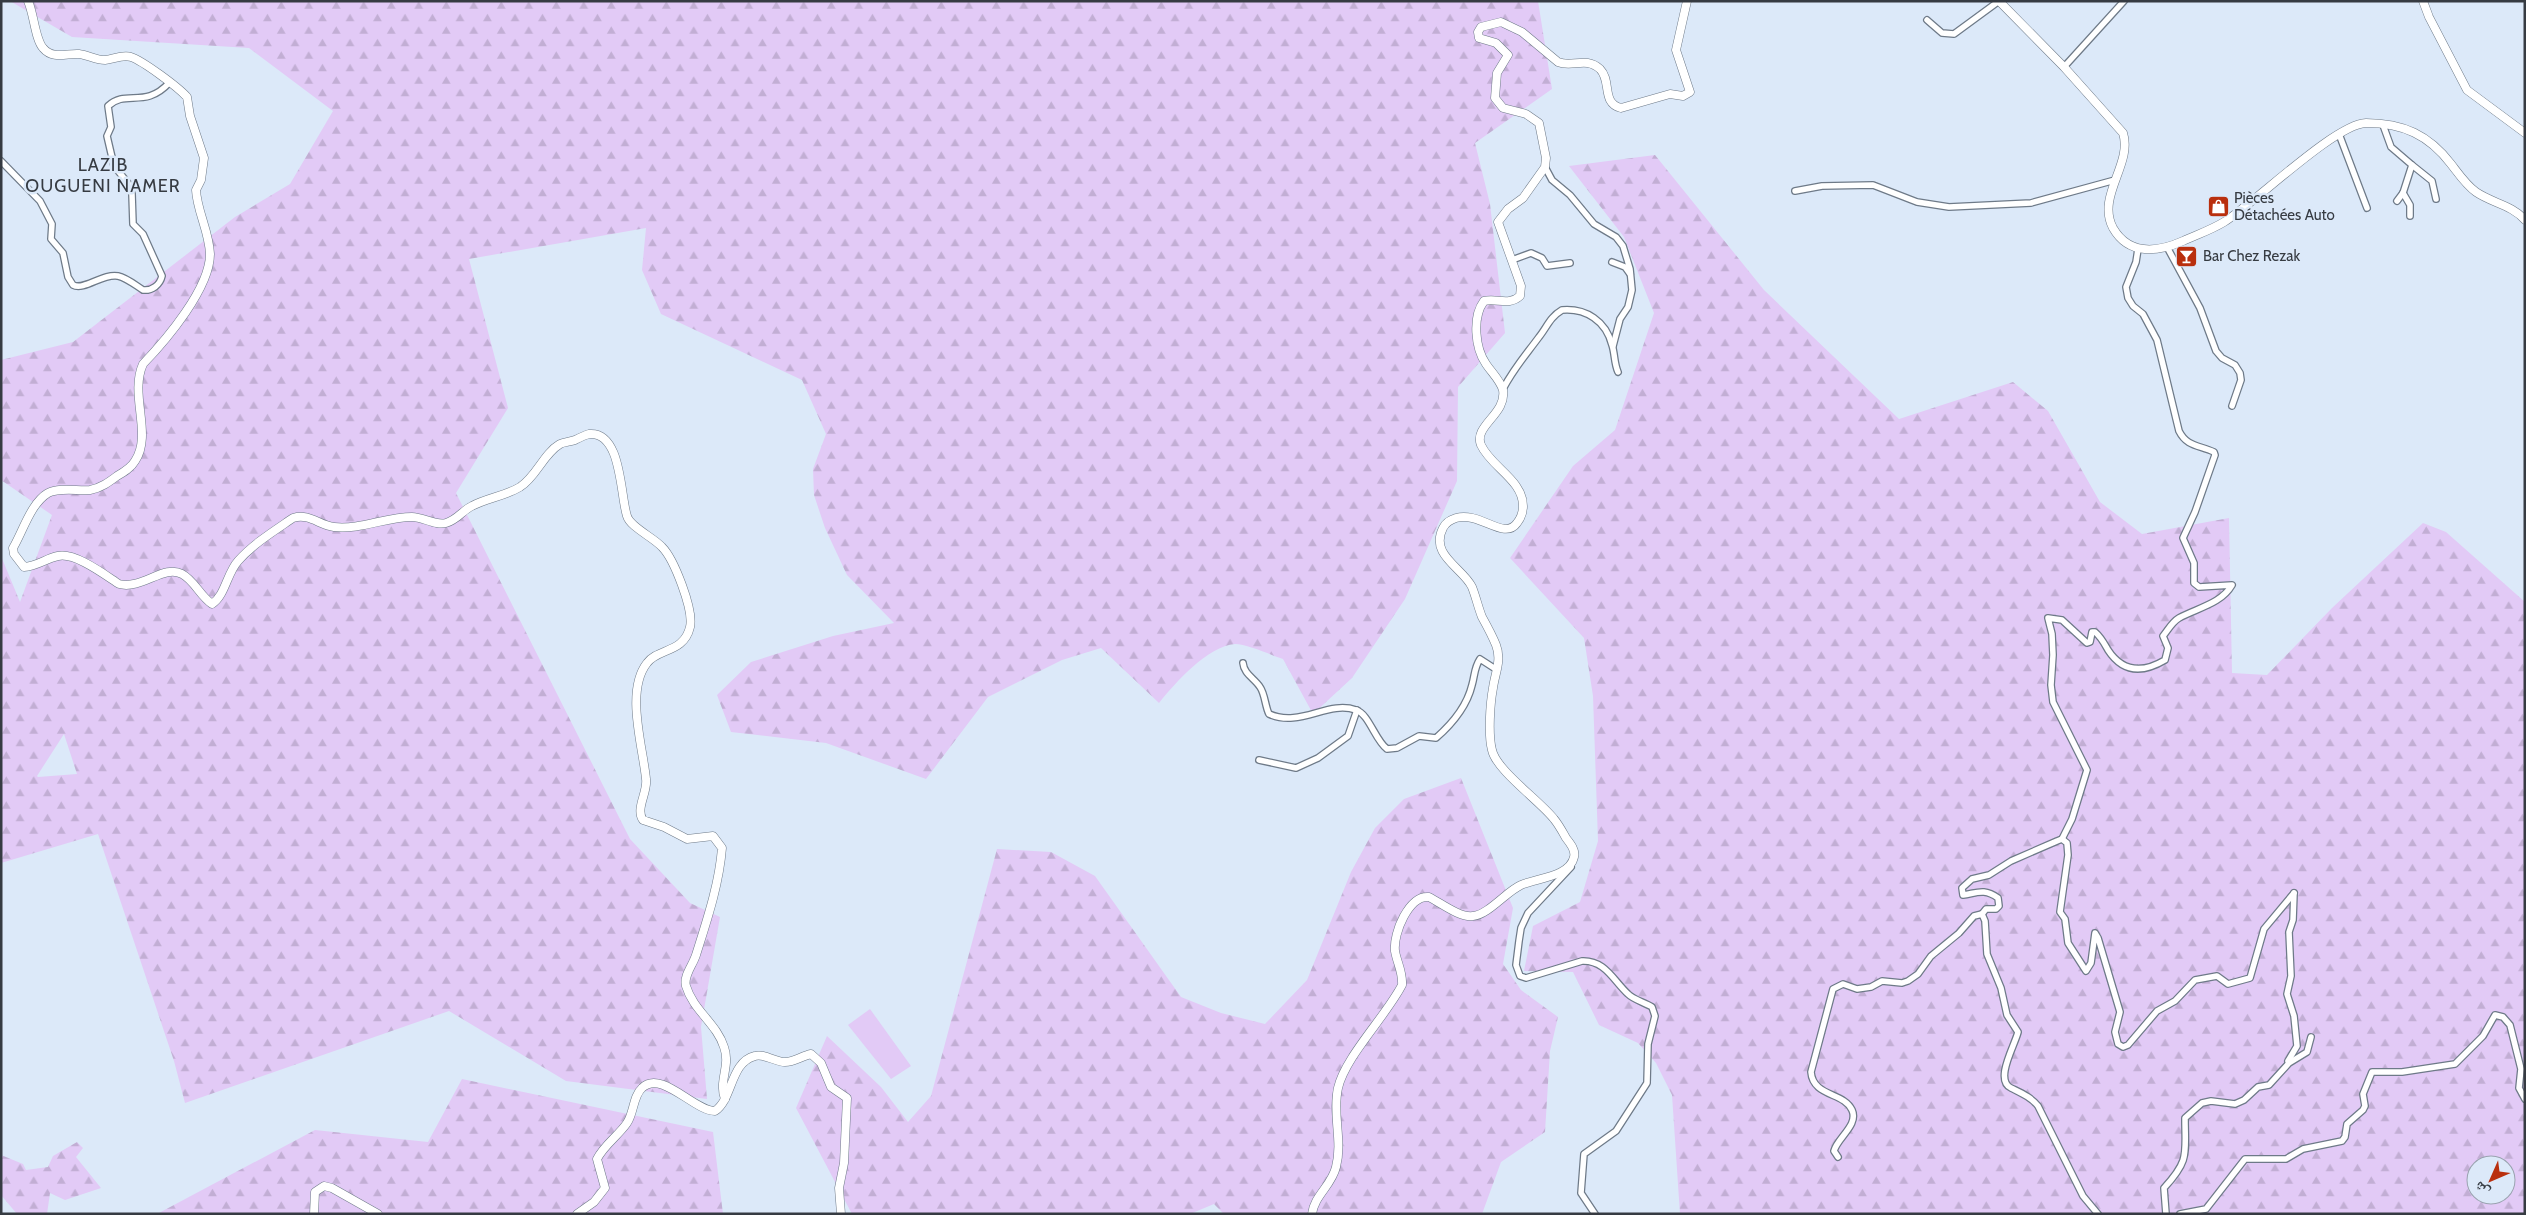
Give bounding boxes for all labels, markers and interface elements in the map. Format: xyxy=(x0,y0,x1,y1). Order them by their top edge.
district label: LAZIB OUGUENI NAMER xyxy=(25,154,181,197)
place label: Pièces Détachées Auto xyxy=(2234,189,2335,224)
shop icon: Pièces Détachées Auto xyxy=(2206,195,2230,219)
bar icon: Bar Chez Rezak xyxy=(2175,244,2199,268)
place label: Bar Chez Rezak xyxy=(2203,247,2300,265)
north arrow xyxy=(2466,1155,2516,1205)
text: ش xyxy=(2470,1177,2493,1201)

